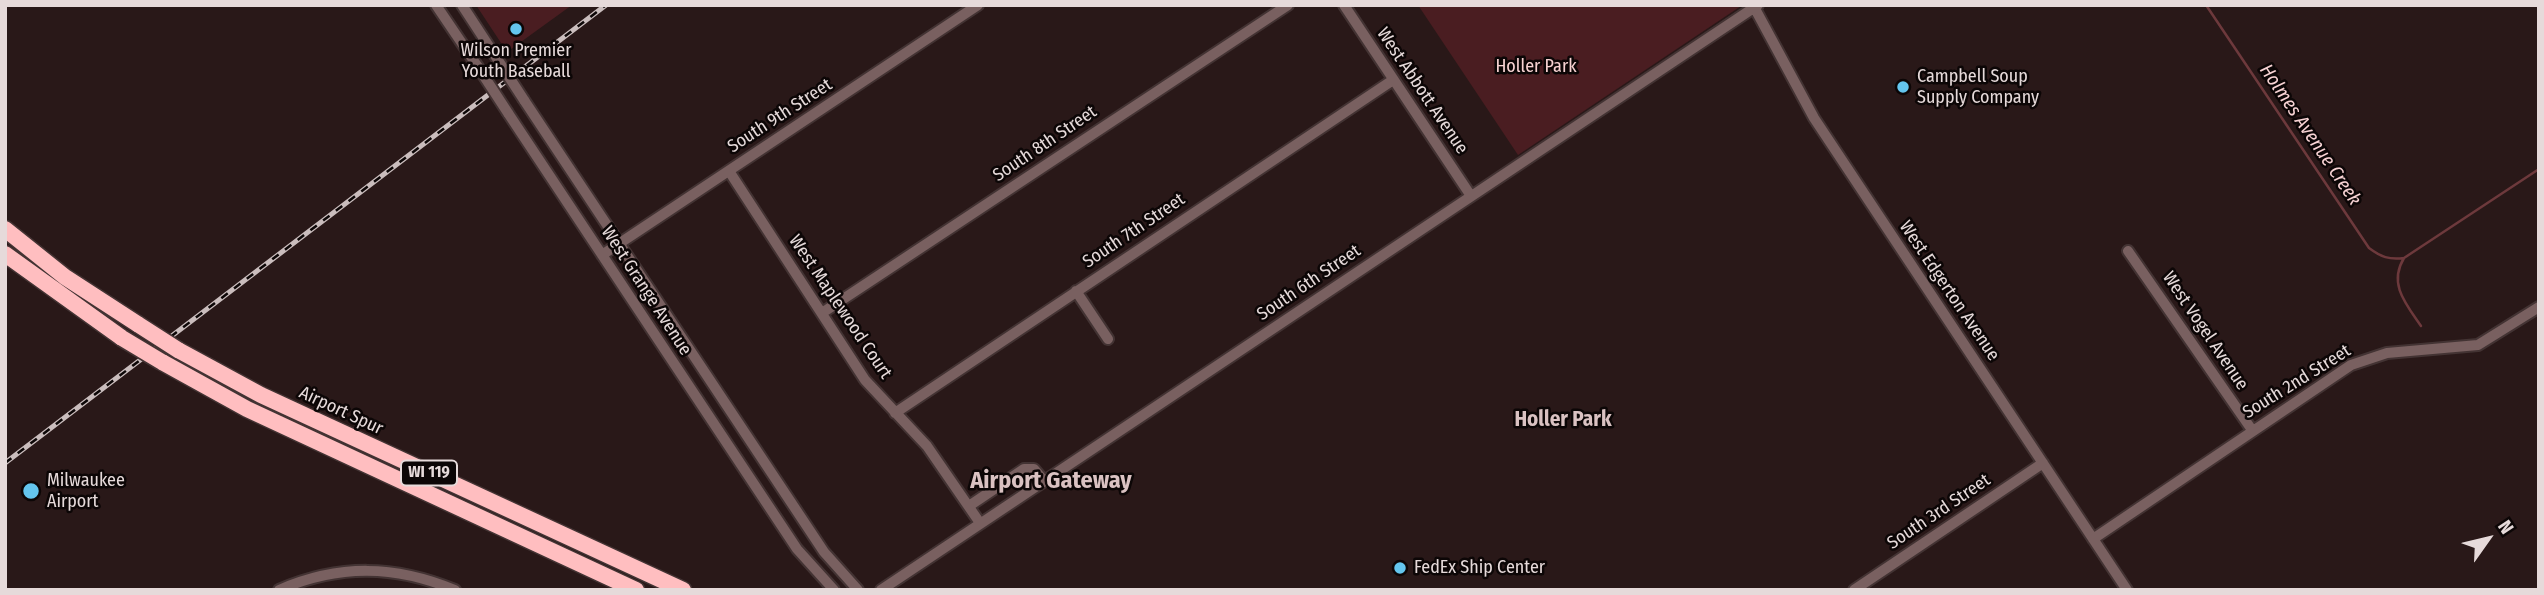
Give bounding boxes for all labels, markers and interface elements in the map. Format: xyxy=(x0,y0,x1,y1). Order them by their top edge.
marker: Wilson Premier Youth Baseball xyxy=(508,21,524,37)
street label: West Abbott Avenue xyxy=(1372,24,1472,158)
place label: Wilson Premier Youth Baseball xyxy=(461,40,571,82)
park label: Holler Park xyxy=(1495,56,1577,78)
water label: Holmes Avenue Creek xyxy=(2254,60,2366,210)
place label: Campbell Soup Supply Company xyxy=(1917,66,2039,108)
street label: South 9th Street xyxy=(724,74,836,158)
marker: Campbell Soup Supply Company xyxy=(1895,79,1911,95)
street label: South 8th Street xyxy=(989,101,1101,187)
street label: South 7th Street xyxy=(1079,189,1189,273)
street label: West Edgerton Avenue xyxy=(1894,217,2004,365)
street label: West Grange Avenue xyxy=(596,222,696,360)
street label: West Maplewood Court xyxy=(784,231,896,383)
street label: South 6th Street xyxy=(1253,240,1365,326)
street label: West Vogel Avenue xyxy=(2157,268,2253,394)
street label: South 2nd Street xyxy=(2239,340,2355,424)
street label: Airport Spur xyxy=(296,382,386,440)
district label: Holler Park xyxy=(1514,407,1612,433)
road number: WI 119 xyxy=(401,460,457,486)
district label: Airport Gateway xyxy=(970,467,1132,495)
place label: Milwaukee Airport xyxy=(47,470,125,512)
street label: South 3rd Street xyxy=(1883,470,1995,554)
marker: Milwaukee Airport xyxy=(21,481,41,501)
north arrow xyxy=(2453,504,2523,574)
text: N xyxy=(2493,516,2519,538)
place label: FedEx Ship Center xyxy=(1414,557,1545,579)
marker: FedEx Ship Center xyxy=(1392,560,1408,576)

